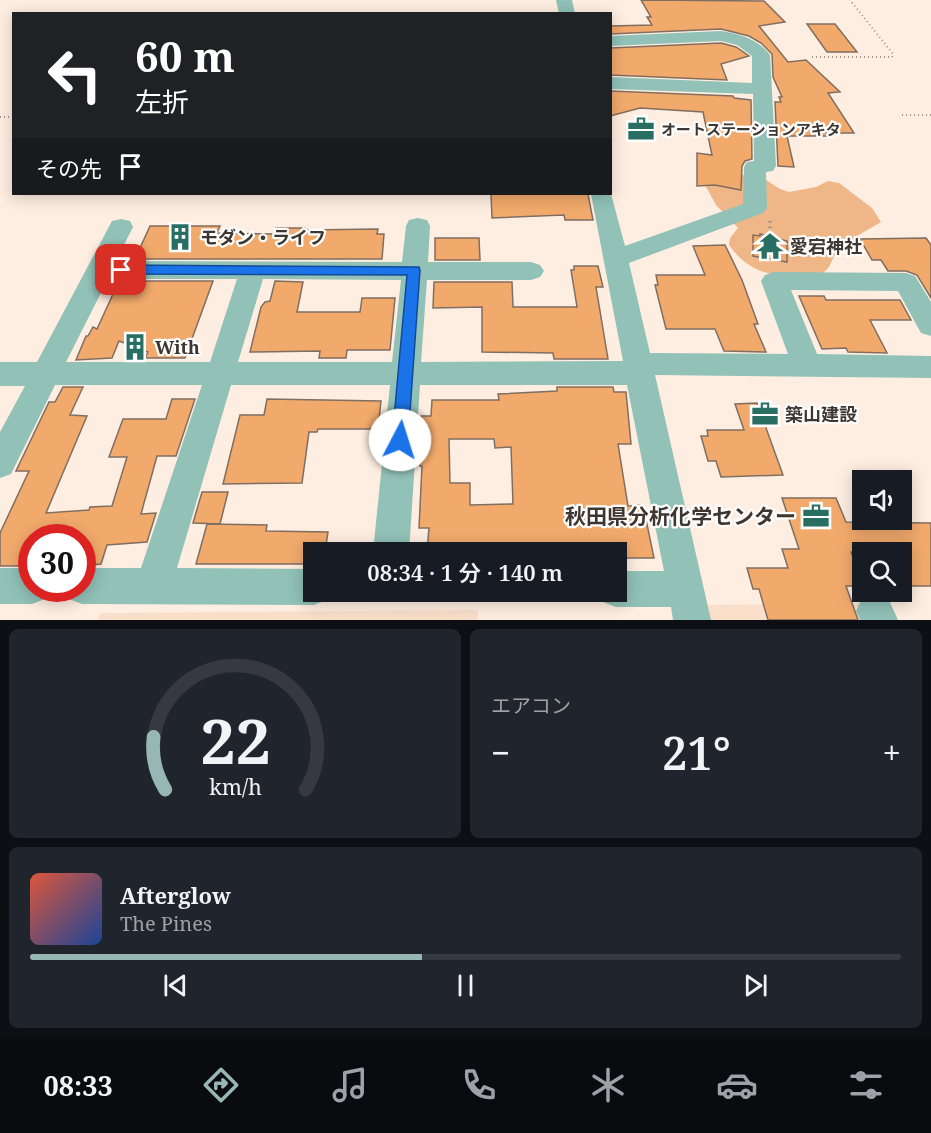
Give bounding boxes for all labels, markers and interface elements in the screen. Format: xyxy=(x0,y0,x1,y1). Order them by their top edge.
text: 60 m xyxy=(135,27,235,84)
icon: left xyxy=(36,36,114,114)
text: 左折 xyxy=(135,83,189,120)
office icon: オートステーションアキタ xyxy=(626,114,656,144)
place label: オートステーションアキタ xyxy=(661,119,841,139)
icon: arrive xyxy=(114,150,147,183)
text: その先 xyxy=(36,153,102,183)
building icon: モダン・ライフ xyxy=(165,222,195,252)
place label: モダン・ライフ xyxy=(200,225,326,249)
temple icon: 愛宕神社 xyxy=(755,231,785,261)
place label: 愛宕神社 xyxy=(790,234,862,258)
pin xyxy=(95,244,146,295)
icon: arrive xyxy=(104,253,137,286)
building icon: With xyxy=(120,332,150,362)
place label: With xyxy=(155,335,200,359)
office icon: 築山建設 xyxy=(750,399,780,429)
place label: 築山建設 xyxy=(785,402,857,426)
position arrow xyxy=(368,408,432,472)
map controls xyxy=(852,470,912,602)
button: sound xyxy=(852,470,912,530)
office icon: 秋田県分析化学センター xyxy=(801,501,831,531)
place label: 秋田県分析化学センター xyxy=(565,502,796,530)
speed limit sign: 30 xyxy=(18,524,96,602)
button: search xyxy=(852,542,912,602)
text: 08:34 · 1 分 · 140 m xyxy=(367,557,563,587)
text: エアコン xyxy=(491,692,571,719)
text: 22 xyxy=(200,697,270,782)
text: 21° xyxy=(662,722,731,783)
text: − xyxy=(491,730,510,775)
text: + xyxy=(883,730,901,775)
text: km/h xyxy=(209,773,262,802)
text: Afterglow xyxy=(120,880,231,910)
text: The Pines xyxy=(120,910,212,937)
icon: previous xyxy=(159,969,192,1002)
icon: pause xyxy=(449,969,482,1002)
icon: next xyxy=(739,969,772,1002)
icon: directions xyxy=(200,1064,242,1106)
icon: music xyxy=(329,1064,371,1106)
icon: phone xyxy=(458,1064,500,1106)
icon: climate xyxy=(587,1064,629,1106)
icon: car xyxy=(716,1064,758,1106)
icon: filters xyxy=(845,1064,887,1106)
text: 08:33 xyxy=(44,1067,113,1104)

